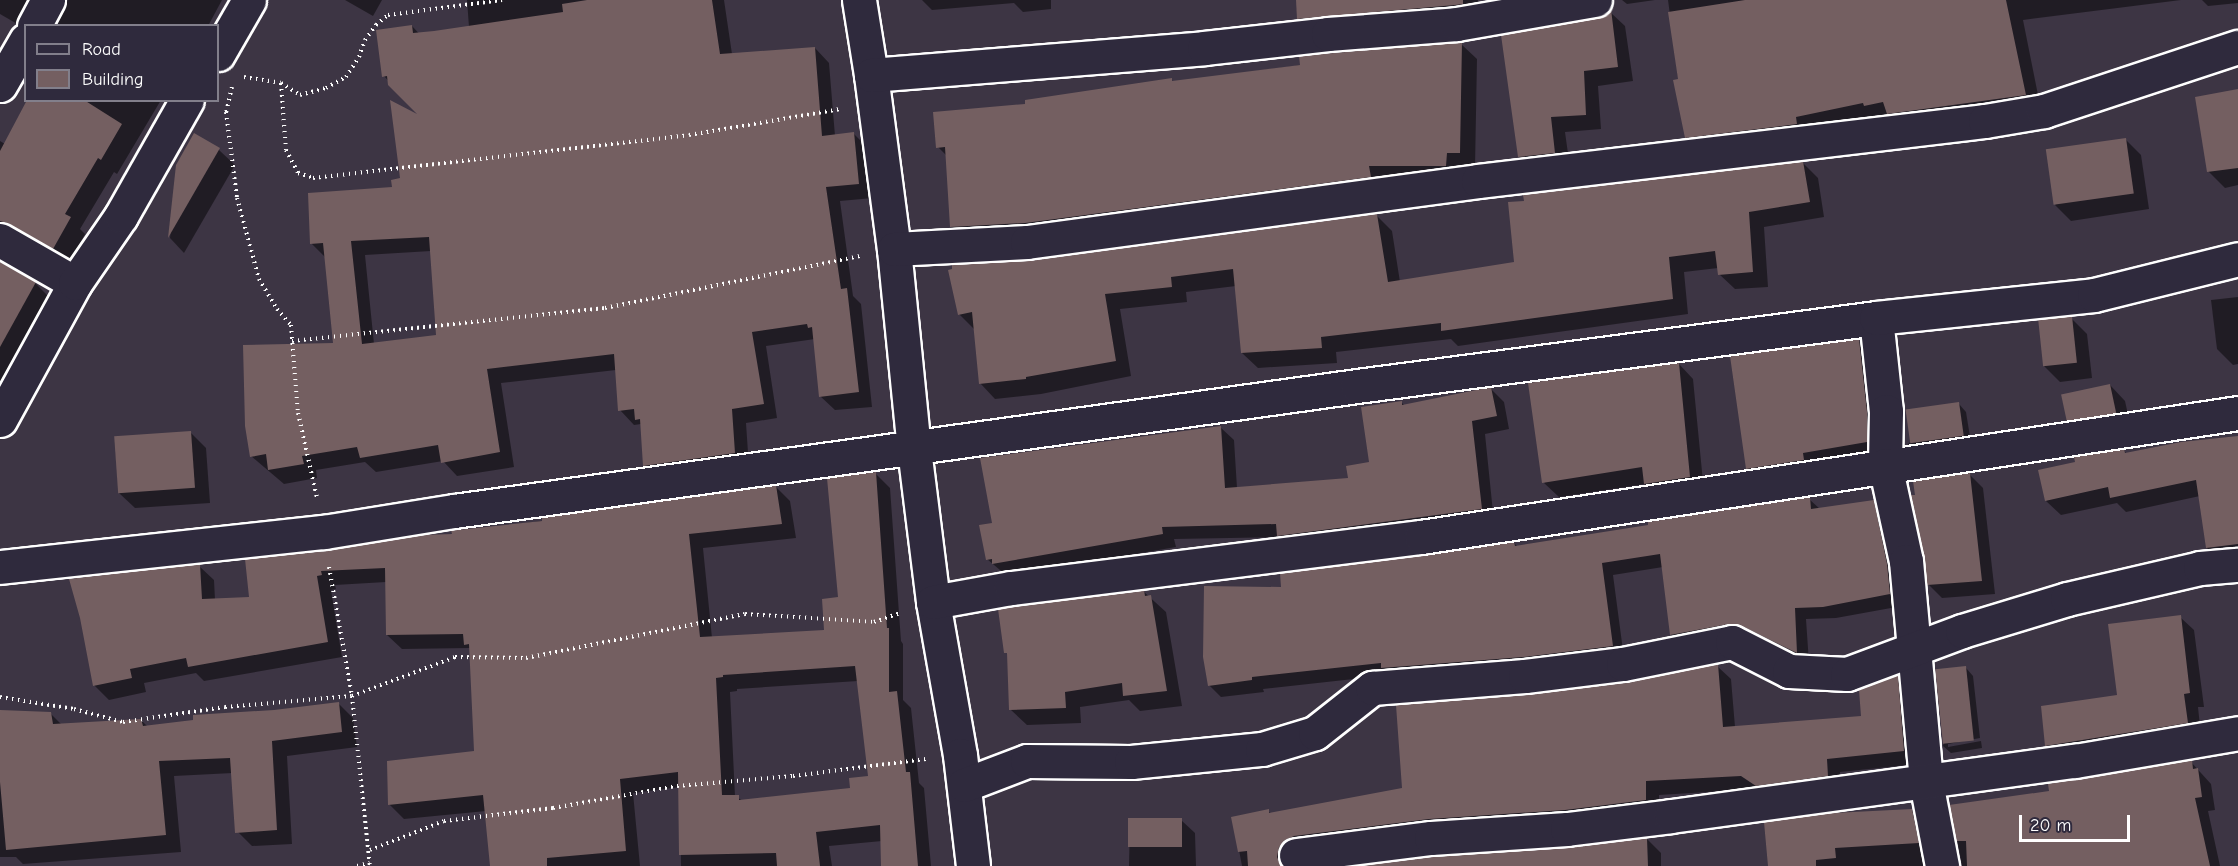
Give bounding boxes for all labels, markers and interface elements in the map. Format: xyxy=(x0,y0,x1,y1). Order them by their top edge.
legend xyxy=(24,24,219,102)
text: Road xyxy=(82,39,121,60)
text: Building xyxy=(82,69,144,90)
scale bar xyxy=(2022,803,2133,841)
text: 20 m xyxy=(2030,815,2071,836)

